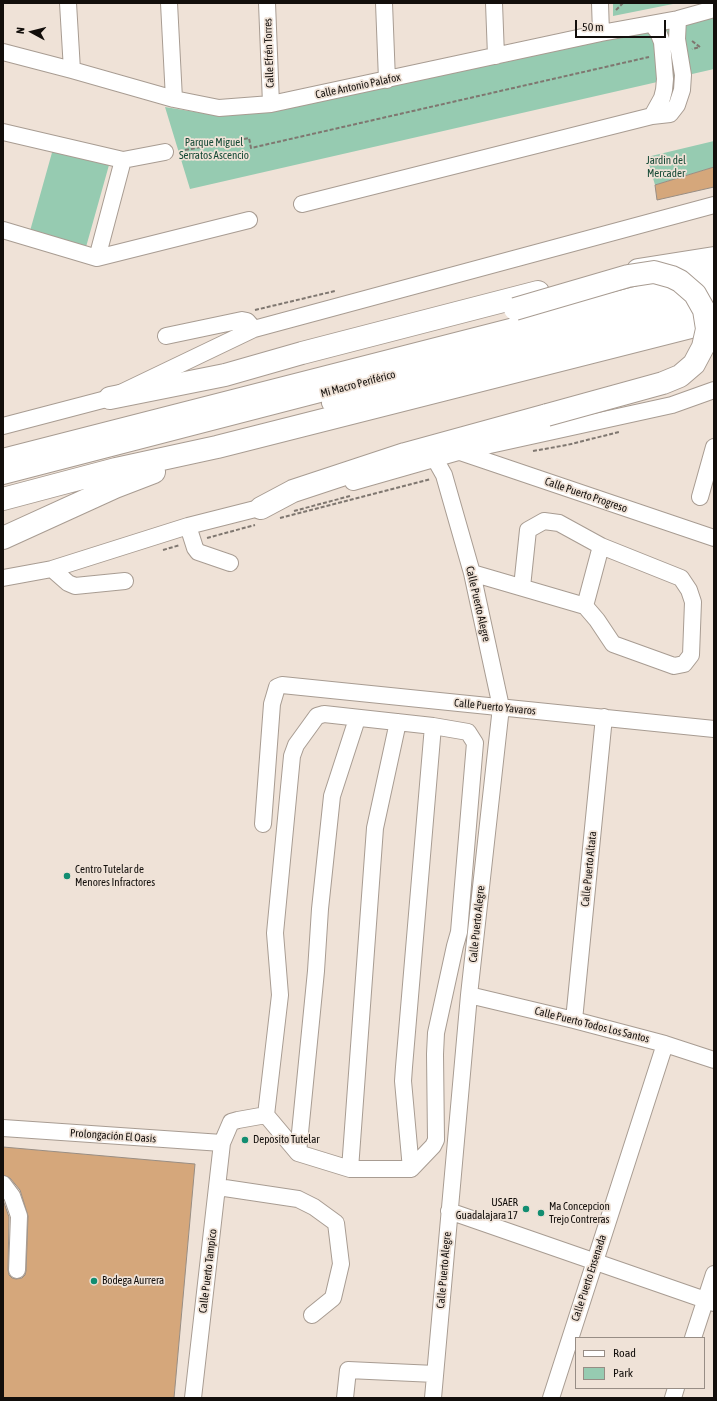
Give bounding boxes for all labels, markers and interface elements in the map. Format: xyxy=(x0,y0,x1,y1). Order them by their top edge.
north arrow xyxy=(12,12,52,52)
scale bar xyxy=(577,12,668,38)
street label: Calle Efrén Torres xyxy=(261,18,277,88)
text: 50 m xyxy=(582,20,604,34)
text: N xyxy=(14,27,26,34)
street label: Calle Antonio Palafox xyxy=(314,71,402,101)
park label: Parque Miguel Serratos Ascencio xyxy=(179,136,249,162)
park label: Jardin del Mercader xyxy=(646,154,686,180)
street label: Mi Macro Periférico xyxy=(319,368,397,400)
street label: Calle Puerto Progreso xyxy=(543,475,629,515)
street label: Calle Puerto Alegre xyxy=(463,565,493,643)
street label: Calle Puerto Yavaros xyxy=(454,696,536,718)
street label: Calle Puerto Altata xyxy=(578,831,600,907)
place label: Centro Tutelar de Menores Infractores xyxy=(75,863,155,889)
marker: Centro Tutelar de Menores Infractores xyxy=(62,871,72,881)
street label: Calle Puerto Alegre xyxy=(466,885,488,963)
street label: Calle Puerto Todos Los Santos xyxy=(533,1004,651,1046)
street label: Prolongación El Oasis xyxy=(69,1126,157,1146)
place label: Deposito Tutelar xyxy=(253,1133,320,1147)
marker: Deposito Tutelar xyxy=(240,1135,250,1145)
place label: USAER Guadalajara 17 xyxy=(456,1196,518,1222)
place label: Ma Concepcion Trejo Contreras xyxy=(549,1200,610,1226)
marker: USAER Guadalajara 17 xyxy=(521,1204,531,1214)
marker: Ma Concepcion Trejo Contreras xyxy=(536,1208,546,1218)
street label: Calle Puerto Tampico xyxy=(196,1228,220,1314)
street label: Calle Puerto Alegre xyxy=(434,1231,454,1309)
street label: Calle Puerto Ensenada xyxy=(569,1233,609,1323)
place label: Bodega Aurrera xyxy=(102,1274,164,1288)
marker: Bodega Aurrera xyxy=(89,1276,99,1286)
legend xyxy=(575,1337,705,1389)
text: Road xyxy=(613,1346,636,1360)
text: Park xyxy=(613,1366,633,1380)

